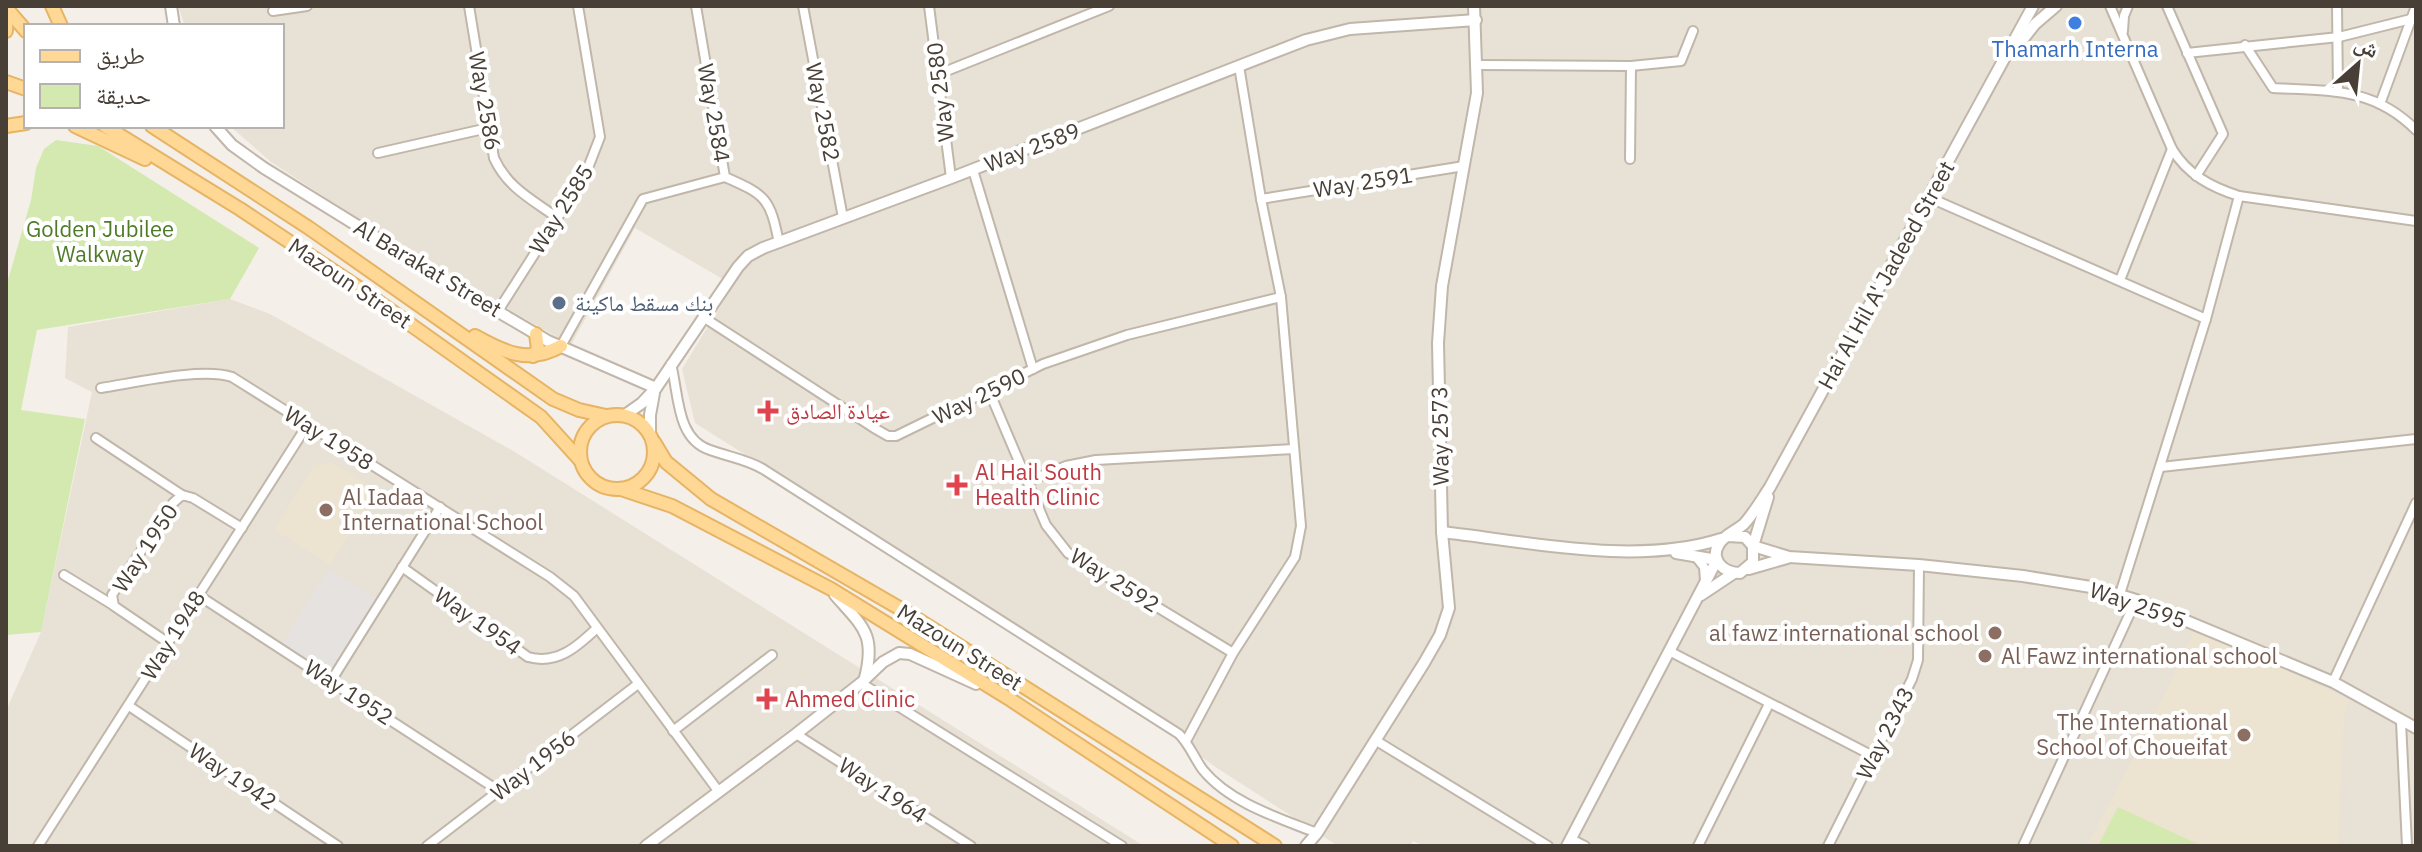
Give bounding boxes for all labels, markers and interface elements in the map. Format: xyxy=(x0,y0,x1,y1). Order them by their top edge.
marker: Thamarh Interna xyxy=(2066,14,2084,32)
legend xyxy=(24,24,284,128)
north arrow xyxy=(2318,24,2398,104)
text: ش xyxy=(2350,28,2384,64)
place label: Thamarh Interna xyxy=(1992,34,2159,63)
text: طريق xyxy=(96,39,145,71)
street label: Way 2580 xyxy=(919,41,960,143)
street label: Way 2586 xyxy=(463,49,508,153)
street label: Way 2582 xyxy=(800,60,847,164)
street label: Way 2584 xyxy=(692,61,737,165)
text: حديقة xyxy=(96,79,151,111)
street label: Way 2589 xyxy=(980,115,1084,178)
street label: Hai Al Hil A' Jadeed Street xyxy=(1811,155,1961,394)
street label: Way 2585 xyxy=(522,159,599,259)
street label: Way 2591 xyxy=(1311,159,1415,204)
street label: Al Barakat Street xyxy=(349,212,508,323)
park label: Golden Jubilee Walkway xyxy=(26,214,174,268)
street label: Mazoun Street xyxy=(283,231,417,334)
place label: بنك مسقط ماكينة xyxy=(575,288,713,317)
marker: بنك مسقط ماكينة xyxy=(550,294,568,312)
street label: Way 2590 xyxy=(927,361,1030,431)
street label: Way 2573 xyxy=(1424,386,1455,486)
place label: عيادة الصادق xyxy=(786,396,890,425)
street label: Way 1958 xyxy=(279,399,379,476)
marker: عيادة الصادق xyxy=(757,400,779,422)
place label: Al Hail South Health Clinic xyxy=(975,457,1102,511)
marker: Al Hail South Health Clinic xyxy=(946,474,968,496)
place label: Al Iadaa International School xyxy=(342,482,543,536)
street label: Way 1950 xyxy=(105,498,184,598)
marker: Al Iadaa International School xyxy=(317,501,335,519)
street label: Way 2592 xyxy=(1065,541,1165,618)
street label: Way 2595 xyxy=(2086,575,2190,635)
street label: Way 1954 xyxy=(429,580,528,661)
street label: Way 1948 xyxy=(134,585,211,685)
street label: Mazoun Street xyxy=(892,597,1028,697)
place label: al fawz international school xyxy=(1709,618,1979,647)
marker: al fawz international school xyxy=(1986,624,2004,642)
place label: Al Fawz international school xyxy=(2001,641,2278,670)
marker: Al Fawz international school xyxy=(1976,647,1994,665)
street label: Way 1952 xyxy=(299,652,399,731)
street label: Way 2343 xyxy=(1849,682,1920,784)
place label: Ahmed Clinic xyxy=(785,684,915,713)
marker: Ahmed Clinic xyxy=(756,688,778,710)
place label: The International School of Choueifat xyxy=(2036,707,2228,761)
street label: Way 1956 xyxy=(484,722,581,807)
marker: The International School of Choueifat xyxy=(2235,726,2253,744)
street label: Way 1942 xyxy=(184,736,283,816)
street label: Way 1964 xyxy=(833,750,933,829)

